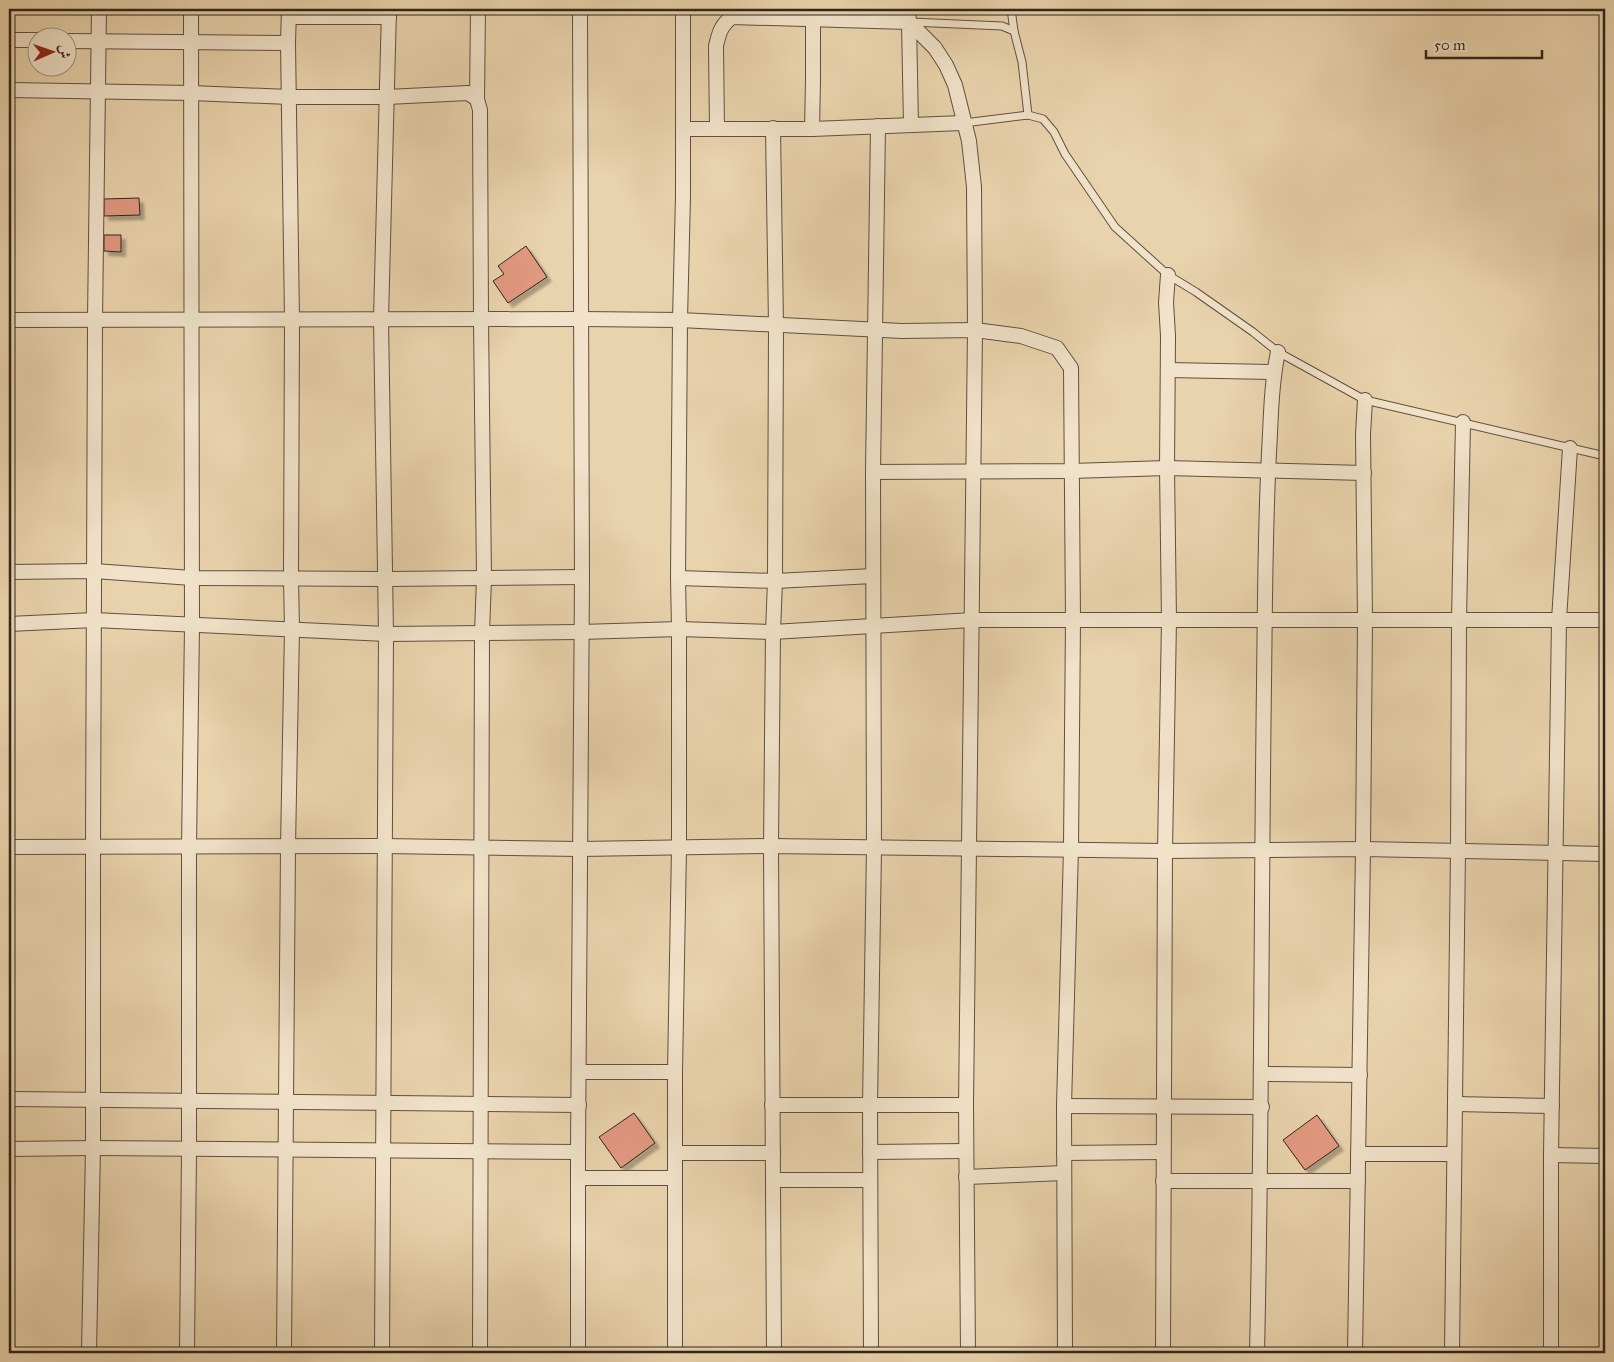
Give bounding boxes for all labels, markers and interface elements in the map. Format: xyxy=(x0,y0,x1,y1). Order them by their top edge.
north arrow xyxy=(28,28,78,78)
scale bar xyxy=(1426,28,1543,60)
text: 50 m xyxy=(1434,36,1466,54)
text: ش xyxy=(56,44,73,59)

